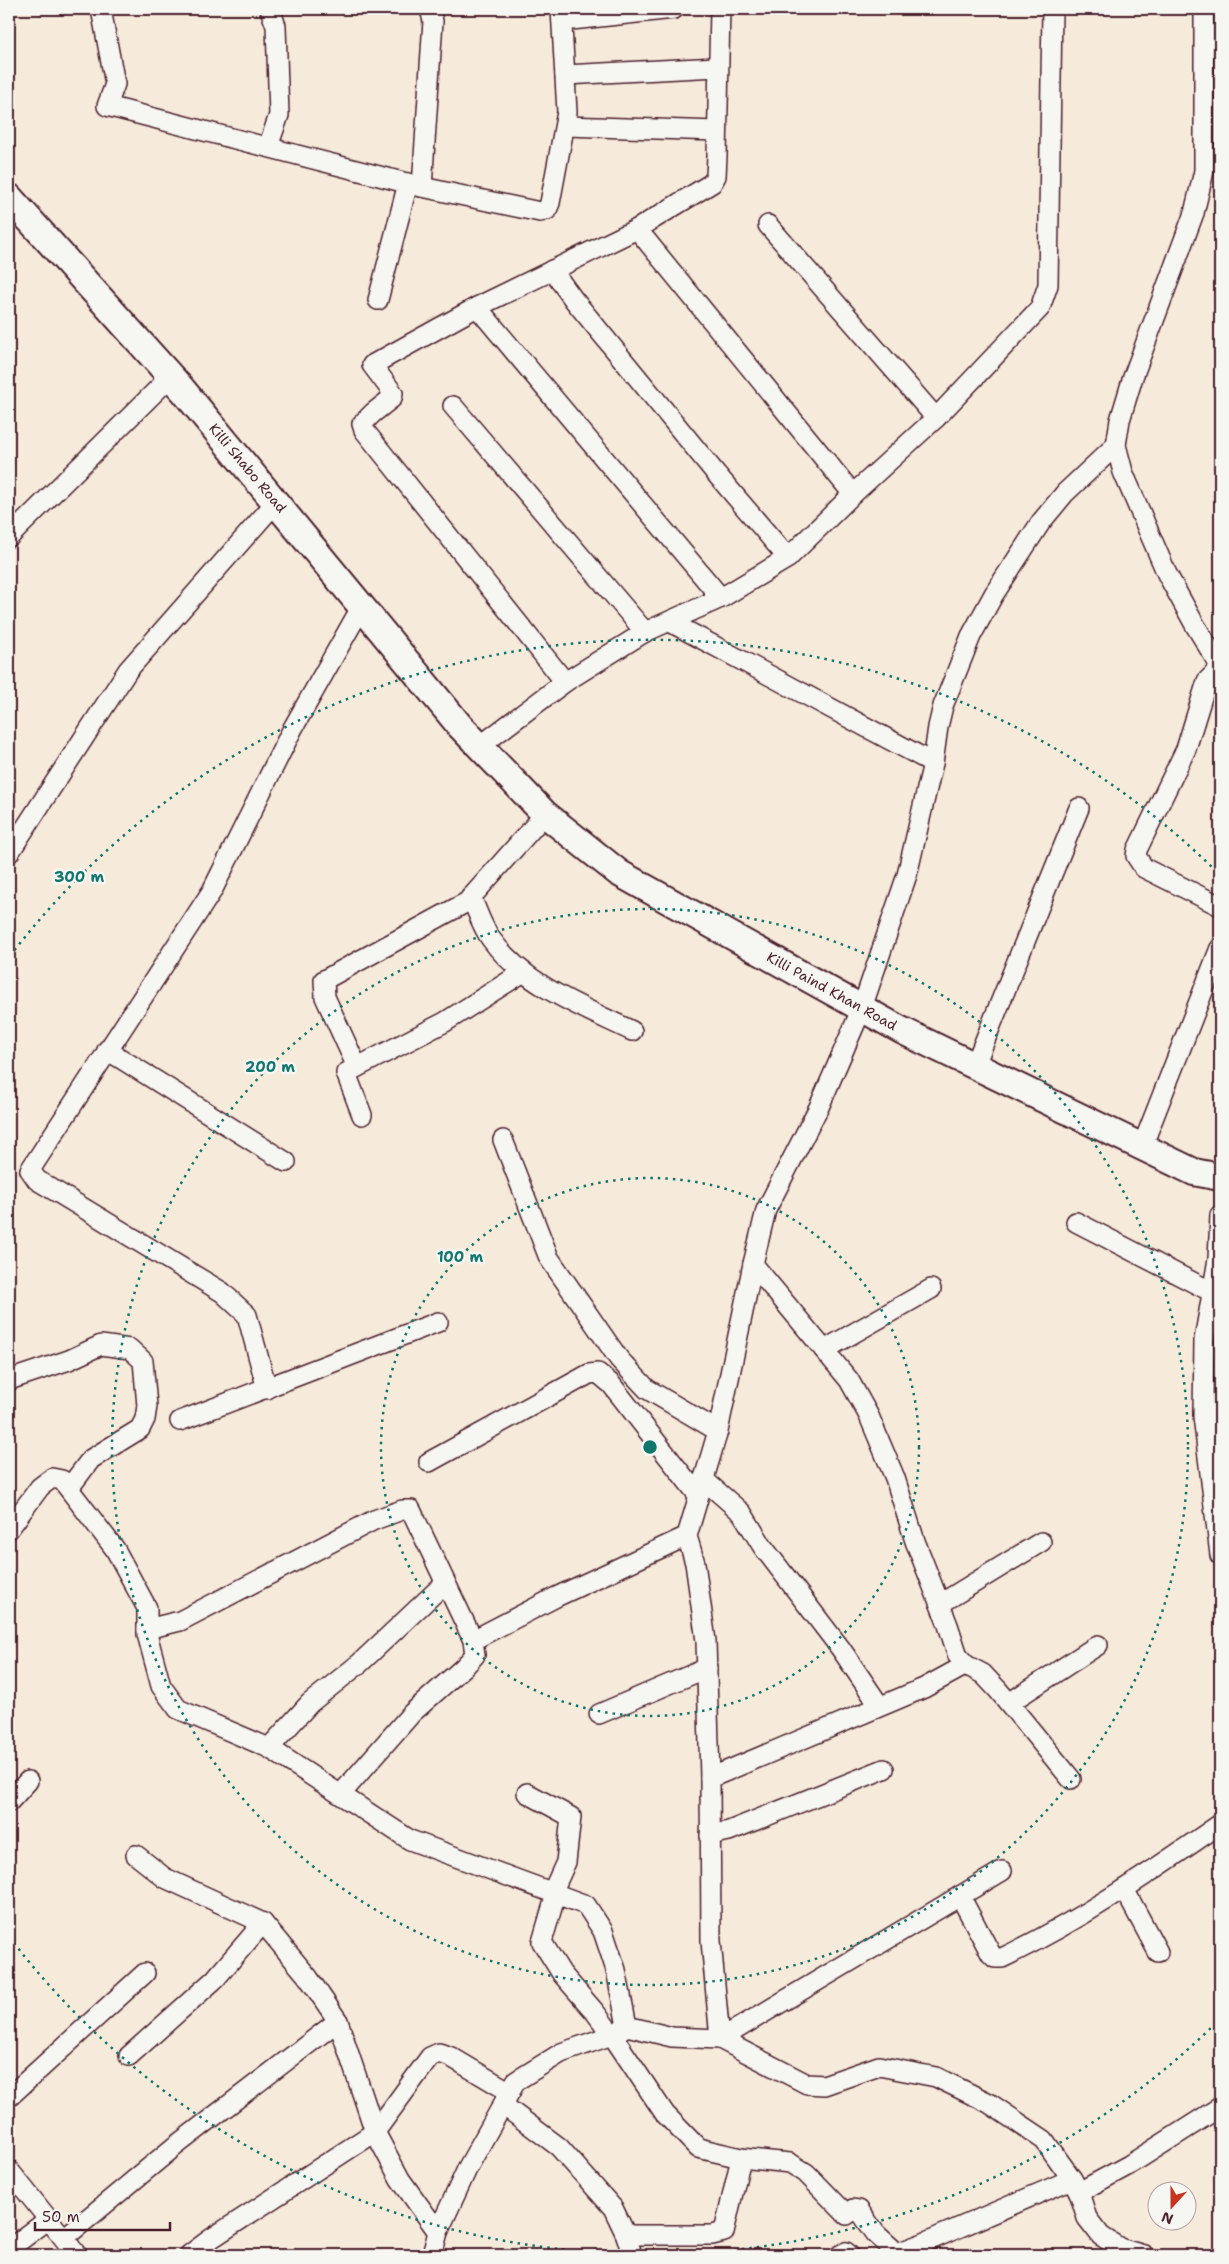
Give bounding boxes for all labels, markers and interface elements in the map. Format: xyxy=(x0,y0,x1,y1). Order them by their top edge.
street label: Killi Shabo Road xyxy=(205,420,291,517)
text: 300 m xyxy=(54,867,104,887)
street label: Killi Paind Khan Road xyxy=(764,948,900,1034)
text: 200 m xyxy=(245,1057,295,1077)
text: 100 m xyxy=(437,1247,483,1267)
centre of rings xyxy=(641,1438,659,1456)
north arrow xyxy=(1146,2182,1196,2232)
scale bar xyxy=(35,2199,170,2231)
text: 50 m xyxy=(42,2207,80,2227)
text: N xyxy=(1159,2208,1176,2229)

